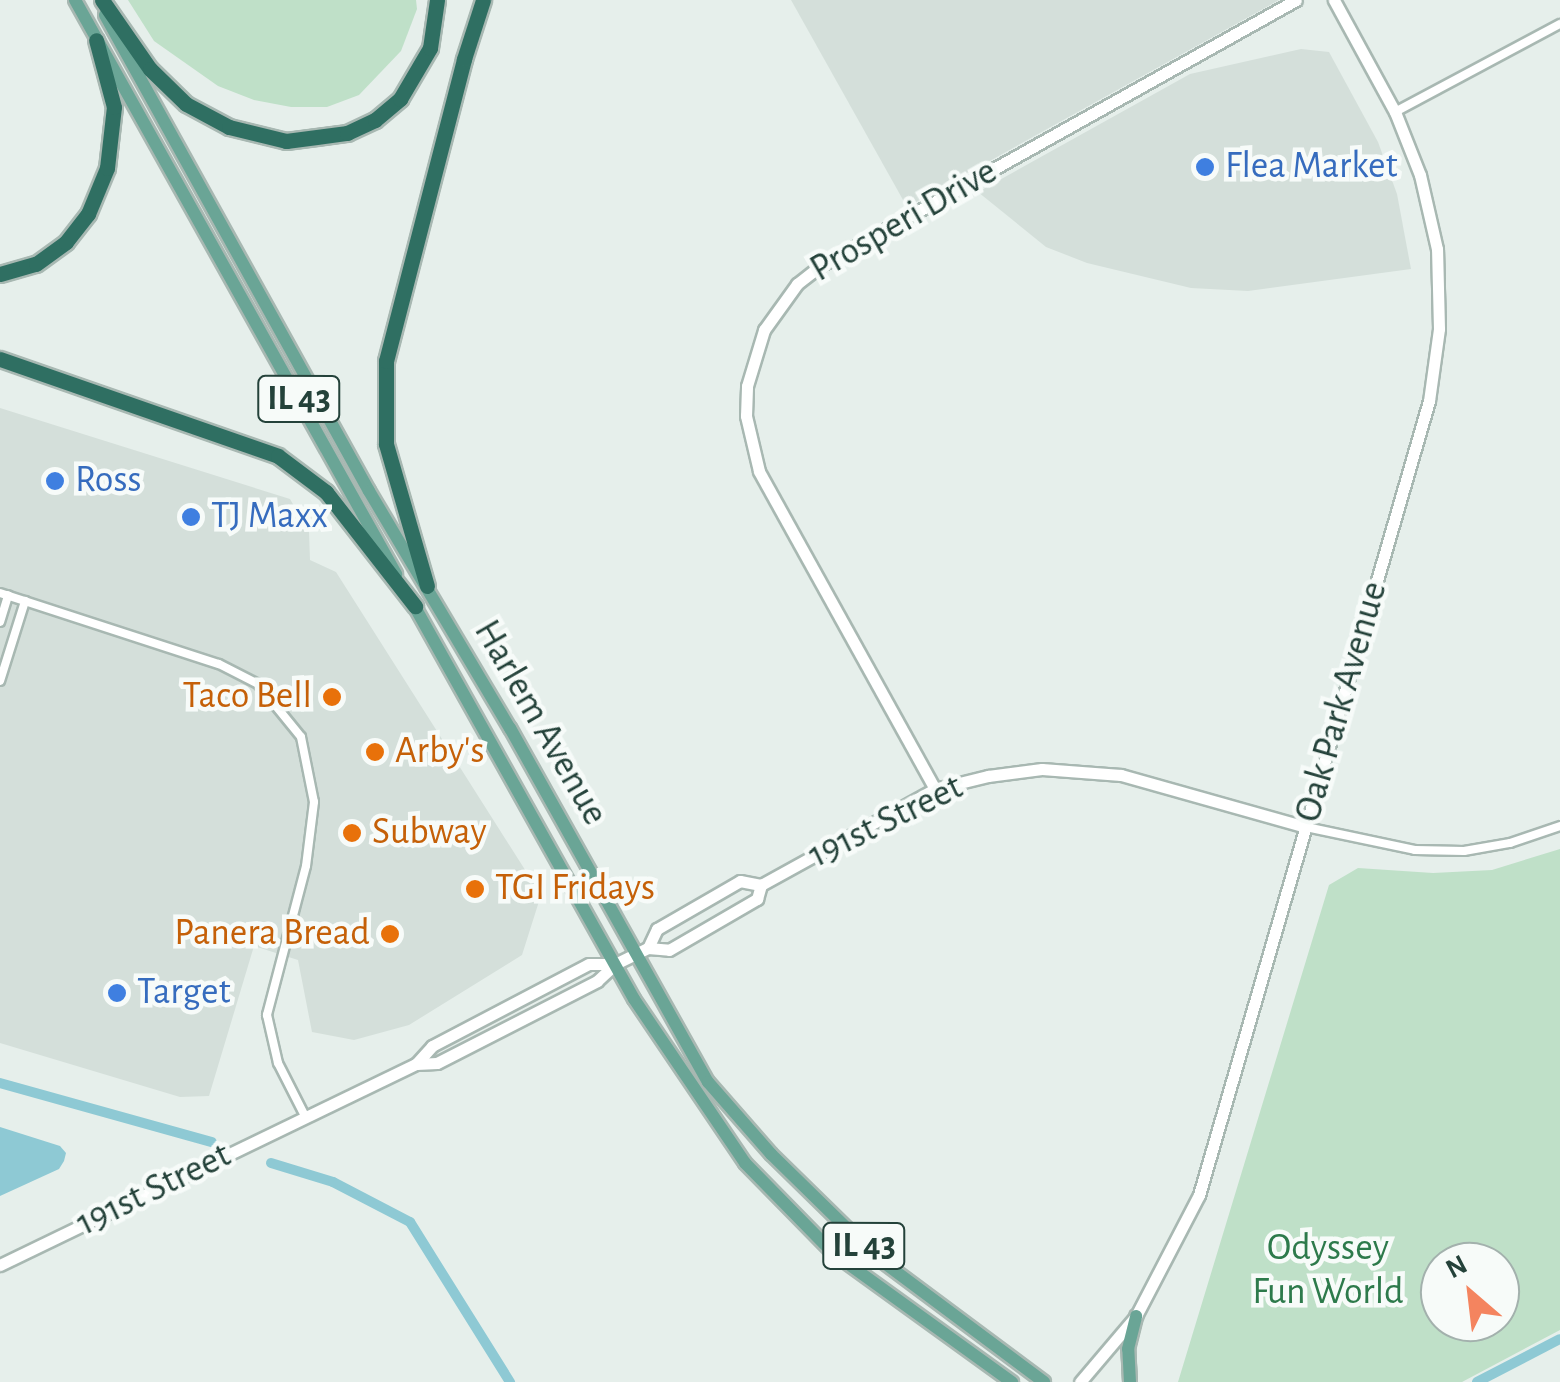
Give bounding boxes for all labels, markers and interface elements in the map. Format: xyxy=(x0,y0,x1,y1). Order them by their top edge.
place label: Flea Market xyxy=(1225,144,1398,190)
street label: Prosperi Drive xyxy=(803,149,1005,293)
marker: Flea Market xyxy=(1194,156,1216,178)
road number: IL 43 xyxy=(256,369,342,429)
place label: Ross xyxy=(75,458,141,504)
marker: Ross xyxy=(44,470,66,492)
place label: TJ Maxx xyxy=(211,494,328,540)
marker: TJ Maxx xyxy=(180,506,202,528)
street label: Oak Park Avenue xyxy=(1286,577,1398,827)
street label: Harlem Avenue xyxy=(463,612,617,834)
place label: Taco Bell xyxy=(182,674,312,720)
marker: Taco Bell xyxy=(321,686,343,708)
place label: Arby's xyxy=(395,729,484,775)
marker: Arby's xyxy=(364,741,386,763)
street label: 191st Street xyxy=(801,765,971,879)
place label: Subway xyxy=(372,810,487,856)
marker: Subway xyxy=(341,822,363,844)
place label: TGI Fridays xyxy=(495,866,655,912)
marker: TGI Fridays xyxy=(464,878,486,900)
place label: Panera Bread xyxy=(174,911,370,957)
marker: Panera Bread xyxy=(379,923,401,945)
place label: Target xyxy=(137,970,231,1016)
marker: Target xyxy=(106,982,128,1004)
street label: 191st Street xyxy=(69,1133,239,1247)
road number: IL 43 xyxy=(822,1216,906,1276)
park label: Odyssey Fun World xyxy=(1252,1226,1404,1316)
north arrow xyxy=(1420,1242,1520,1342)
text: N xyxy=(1442,1250,1472,1284)

